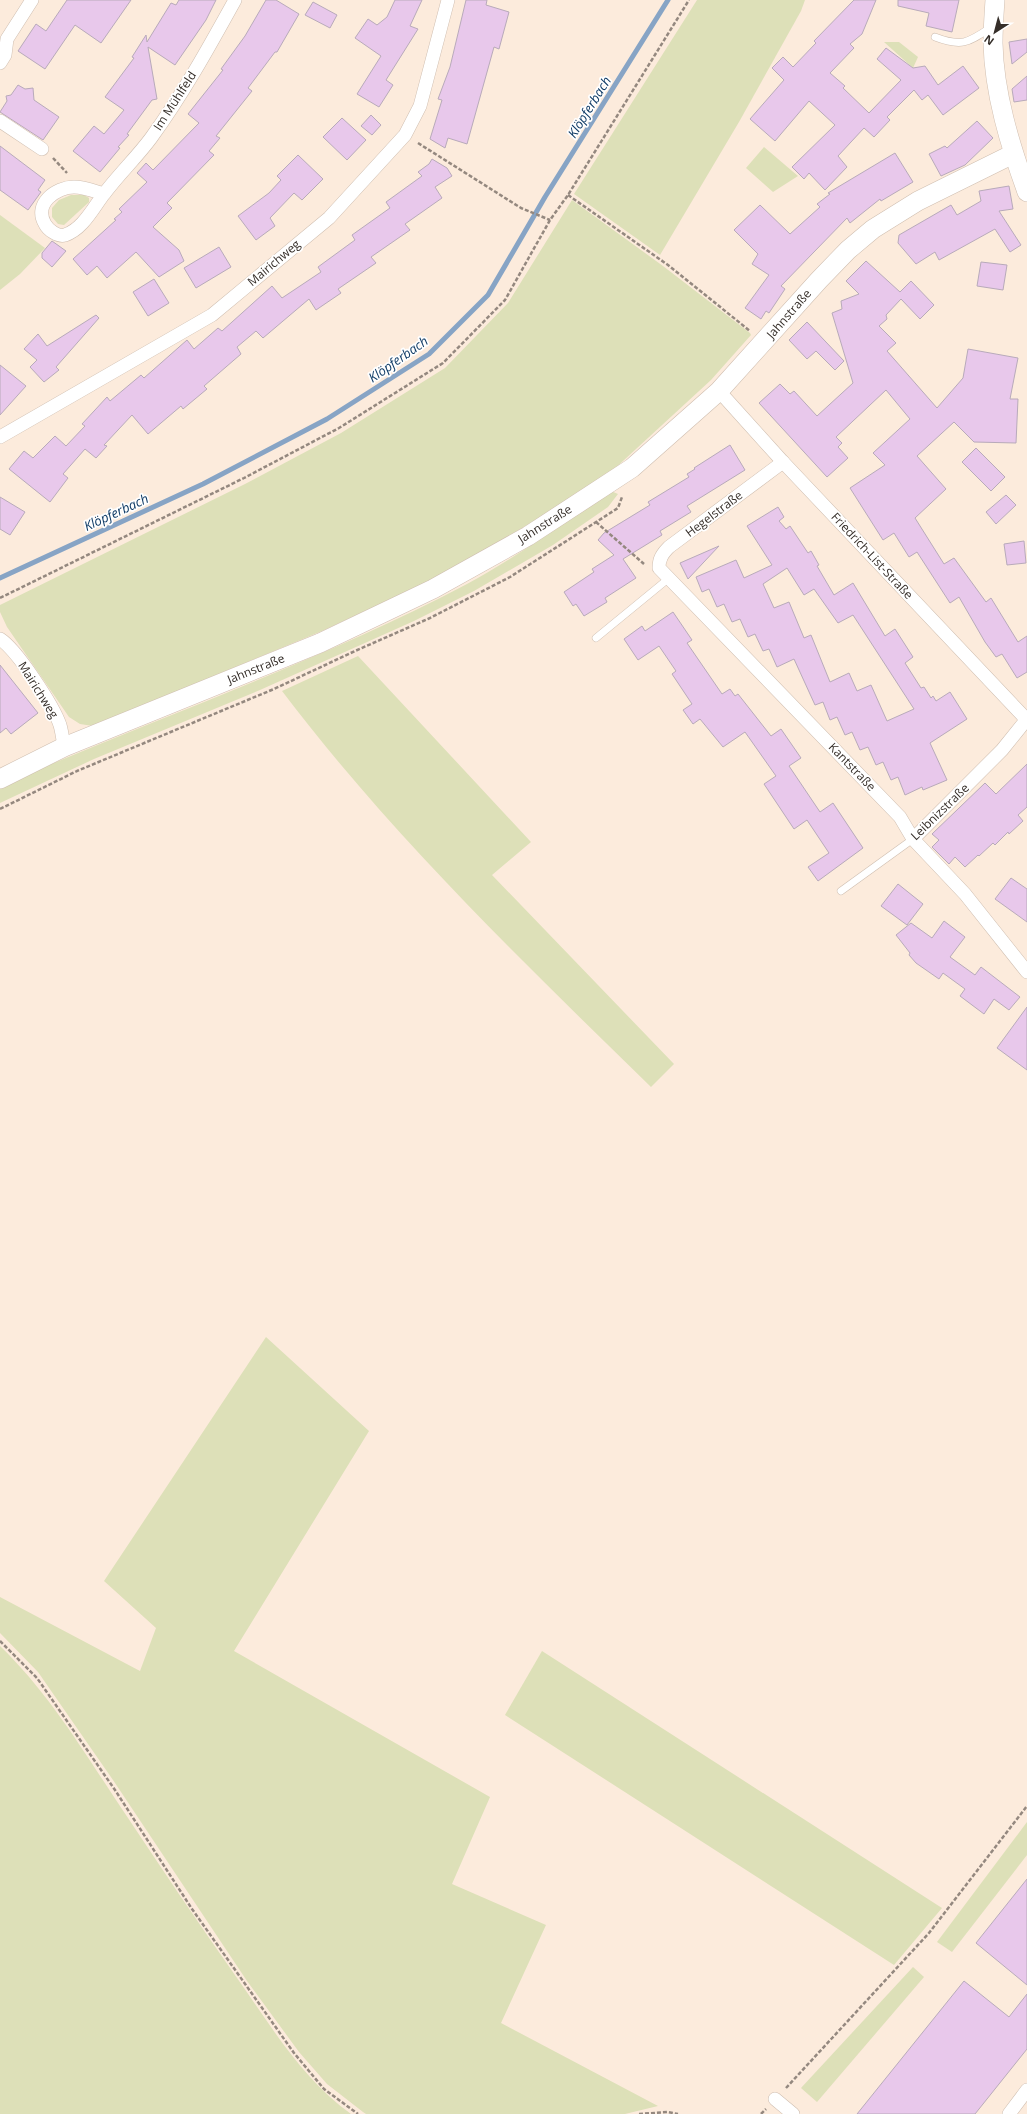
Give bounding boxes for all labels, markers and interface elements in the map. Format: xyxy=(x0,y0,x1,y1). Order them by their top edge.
north arrow xyxy=(975,12,1015,52)
text: N xyxy=(981,32,997,49)
street label: Im Mühlfeld xyxy=(149,68,200,134)
water label: Klöpferbach xyxy=(563,73,615,141)
street label: Mairichweg xyxy=(244,235,304,290)
street label: Jahnstraße xyxy=(762,285,815,343)
water label: Klöpferbach xyxy=(364,332,432,386)
street label: Hegelstraße xyxy=(682,486,746,541)
water label: Klöpferbach xyxy=(81,489,151,535)
street label: Jahnstraße xyxy=(514,500,575,547)
street label: Friedrich-List-Straße xyxy=(828,509,917,603)
street label: Jahnstraße xyxy=(224,649,287,688)
street label: Mairichweg xyxy=(14,658,63,722)
street label: Kantstraße xyxy=(825,739,880,795)
street label: Leibnizstraße xyxy=(907,779,973,844)

